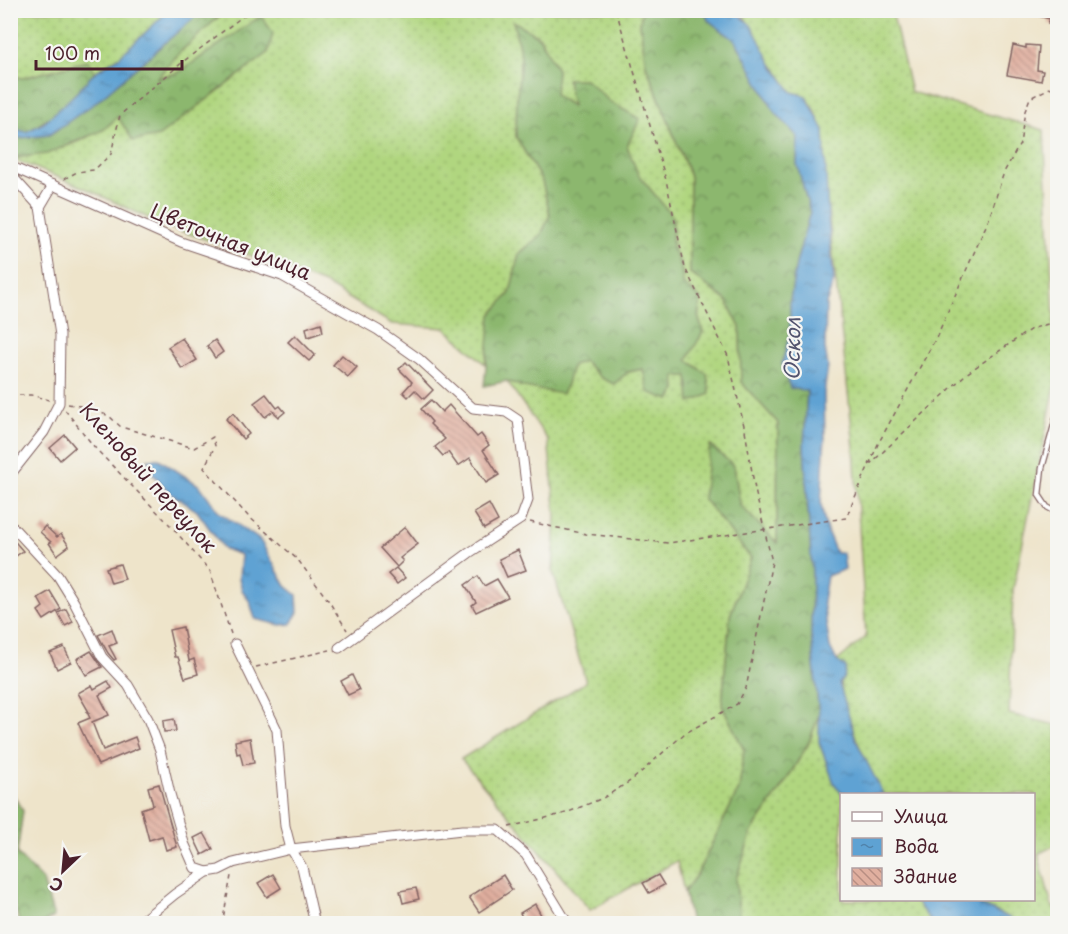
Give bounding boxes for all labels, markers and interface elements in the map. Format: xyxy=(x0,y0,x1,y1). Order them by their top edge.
scale bar xyxy=(36,33,182,71)
text: 100 m xyxy=(45,39,100,66)
street label: Цветочная улица xyxy=(146,195,316,287)
water label: Оскол xyxy=(774,317,808,381)
street label: Кленовый переулок xyxy=(73,395,225,559)
legend xyxy=(840,793,1035,901)
text: Улица xyxy=(894,802,948,829)
text: Вода xyxy=(894,832,939,859)
north arrow xyxy=(33,841,93,901)
text: Здание xyxy=(894,862,957,889)
text: С xyxy=(45,872,67,899)

